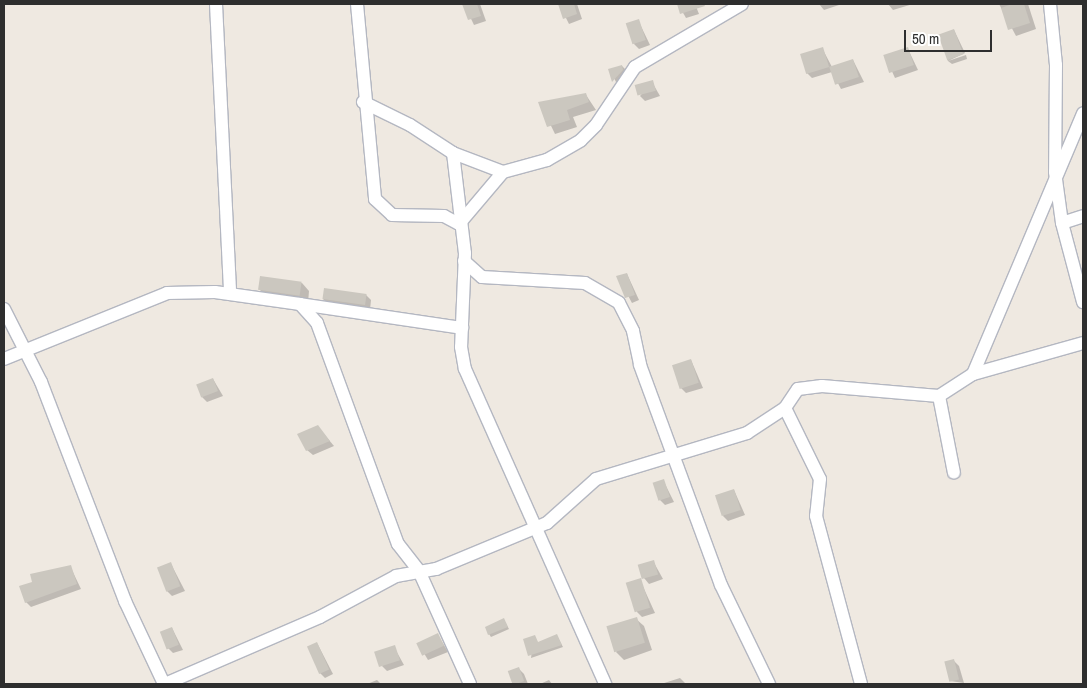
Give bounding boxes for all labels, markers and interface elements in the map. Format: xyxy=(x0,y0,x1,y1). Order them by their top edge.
scale bar xyxy=(907,20,994,52)
text: 50 m xyxy=(912,28,939,49)

